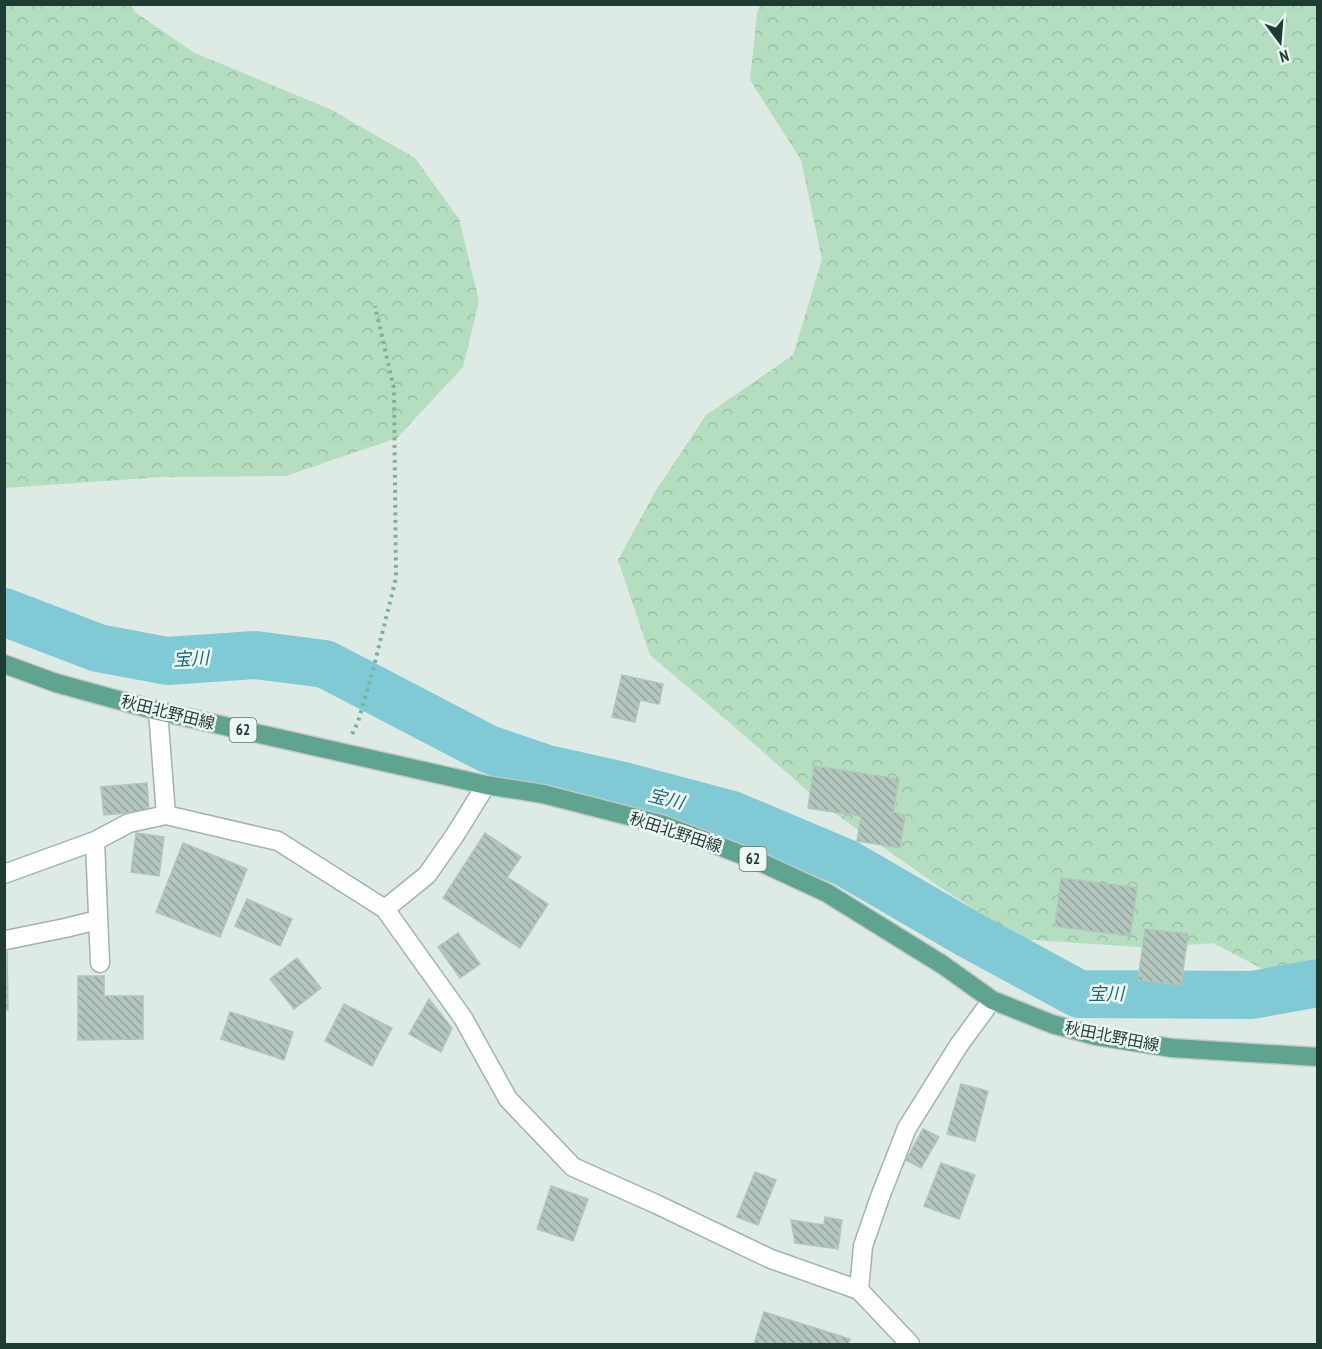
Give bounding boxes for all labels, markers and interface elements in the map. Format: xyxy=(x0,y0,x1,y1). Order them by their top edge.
north arrow xyxy=(1250,12,1310,72)
text: N xyxy=(1277,46,1291,67)
water label: 宝川 xyxy=(172,646,212,671)
street label: 秋田北野田線 xyxy=(119,691,217,733)
road number: 62 xyxy=(230,718,256,742)
water label: 宝川 xyxy=(646,783,688,815)
street label: 秋田北野田線 xyxy=(627,808,725,856)
road number: 62 xyxy=(740,847,766,871)
water label: 宝川 xyxy=(1088,982,1126,1005)
street label: 秋田北野田線 xyxy=(1063,1017,1161,1055)

